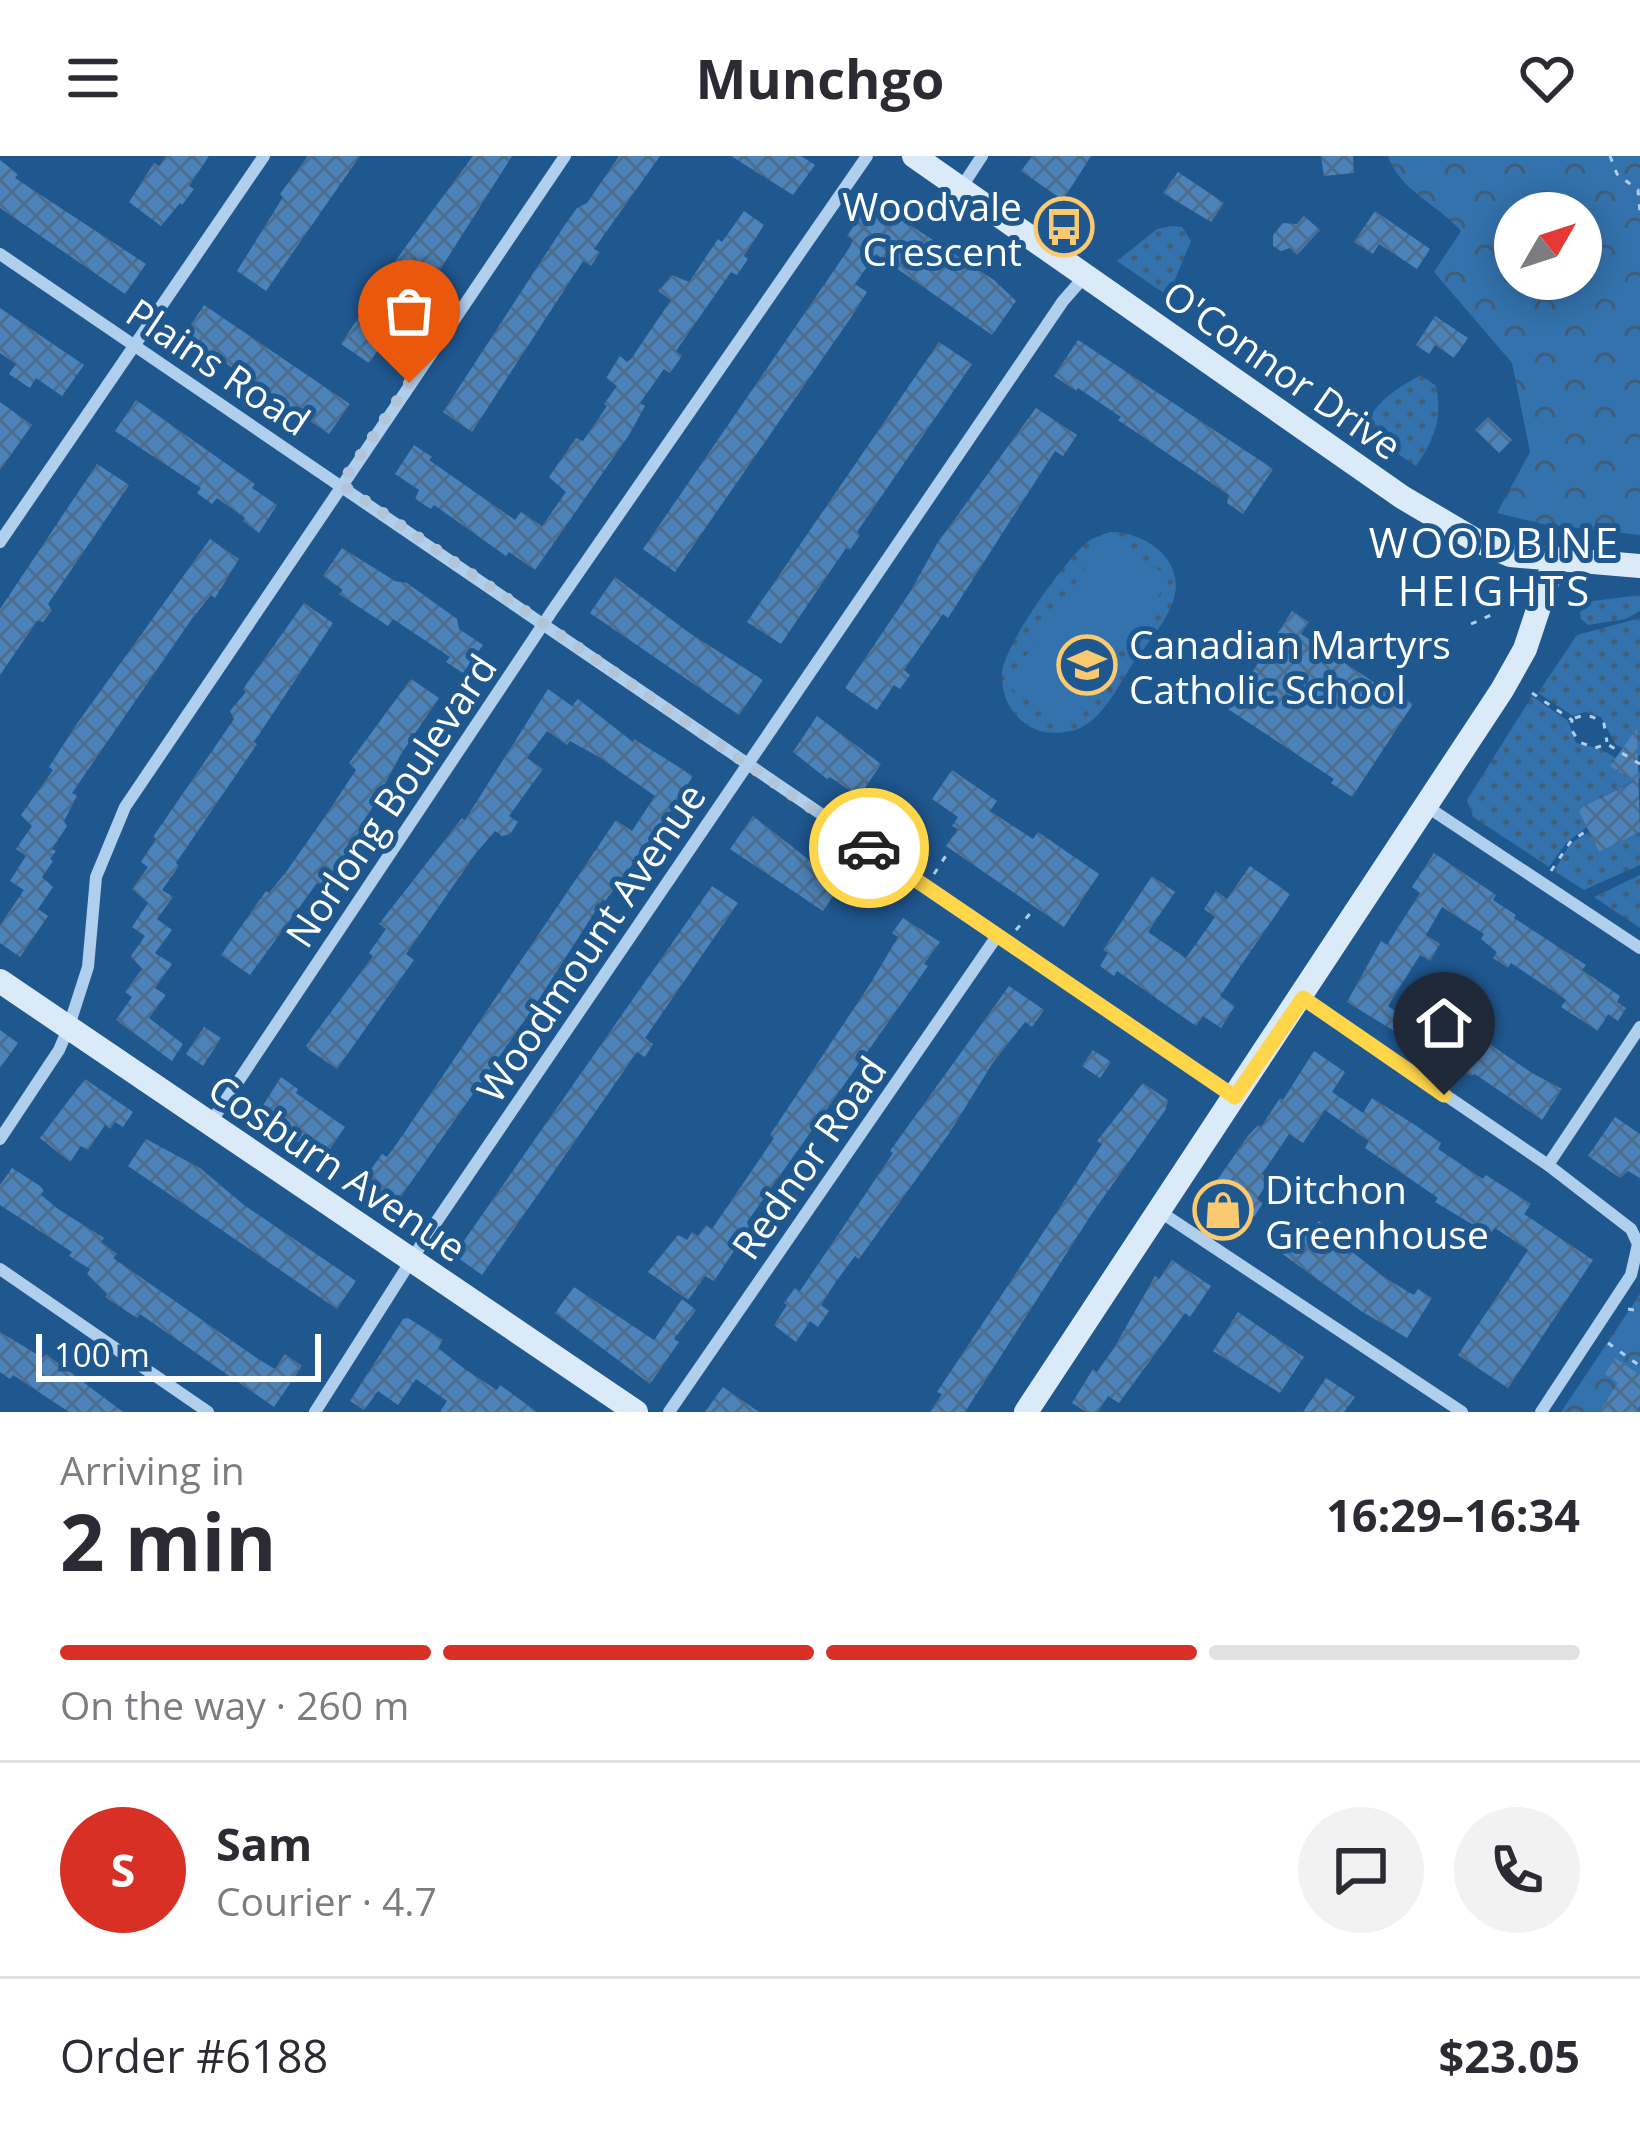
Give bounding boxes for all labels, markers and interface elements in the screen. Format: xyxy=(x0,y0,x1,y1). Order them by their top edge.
text: Munchgo xyxy=(695,41,945,115)
icon: menu xyxy=(60,45,126,111)
icon: heart xyxy=(1514,45,1580,111)
place label: Woodvale Crescent xyxy=(842,179,1022,277)
north arrow xyxy=(1494,192,1602,300)
map controls xyxy=(1494,192,1602,300)
bus stop icon: Woodvale Crescent xyxy=(1033,196,1095,258)
pin xyxy=(358,260,460,383)
street label: O'Connor Drive xyxy=(1153,267,1413,471)
icon: bag xyxy=(376,278,442,344)
street label: Plains Road xyxy=(117,285,321,447)
district label: WOODBINE HEIGHTS xyxy=(1369,513,1621,618)
place label: Canadian Martyrs Catholic School xyxy=(1129,617,1451,715)
school or university icon: Canadian Martyrs Catholic School xyxy=(1056,634,1118,696)
street label: Norlong Boulevard xyxy=(272,643,508,957)
street label: Woodmount Avenue xyxy=(463,772,717,1112)
courier xyxy=(809,788,929,908)
icon: car xyxy=(836,815,902,881)
pin xyxy=(1393,972,1495,1095)
icon: home xyxy=(1411,990,1477,1056)
street label: Rednor Road xyxy=(719,1045,897,1269)
street label: Cosburn Avenue xyxy=(199,1061,477,1273)
place label: Ditchon Greenhouse xyxy=(1265,1162,1489,1260)
shop icon: Ditchon Greenhouse xyxy=(1192,1179,1254,1241)
scale bar xyxy=(36,1328,321,1381)
text: 100 m xyxy=(54,1332,150,1377)
text: Arriving in xyxy=(60,1443,245,1496)
text: 16:29–16:34 xyxy=(1326,1484,1580,1545)
text: 2 min xyxy=(60,1488,277,1594)
text: On the way · 260 m xyxy=(60,1678,409,1731)
button: chat xyxy=(1298,1807,1424,1933)
button: phone xyxy=(1454,1807,1580,1933)
text: Sam xyxy=(216,1813,312,1874)
text: S xyxy=(111,1839,135,1900)
text: Courier · 4.7 xyxy=(216,1874,437,1927)
text: Order #6188 xyxy=(60,2025,328,2086)
text: $23.05 xyxy=(1439,2025,1580,2086)

